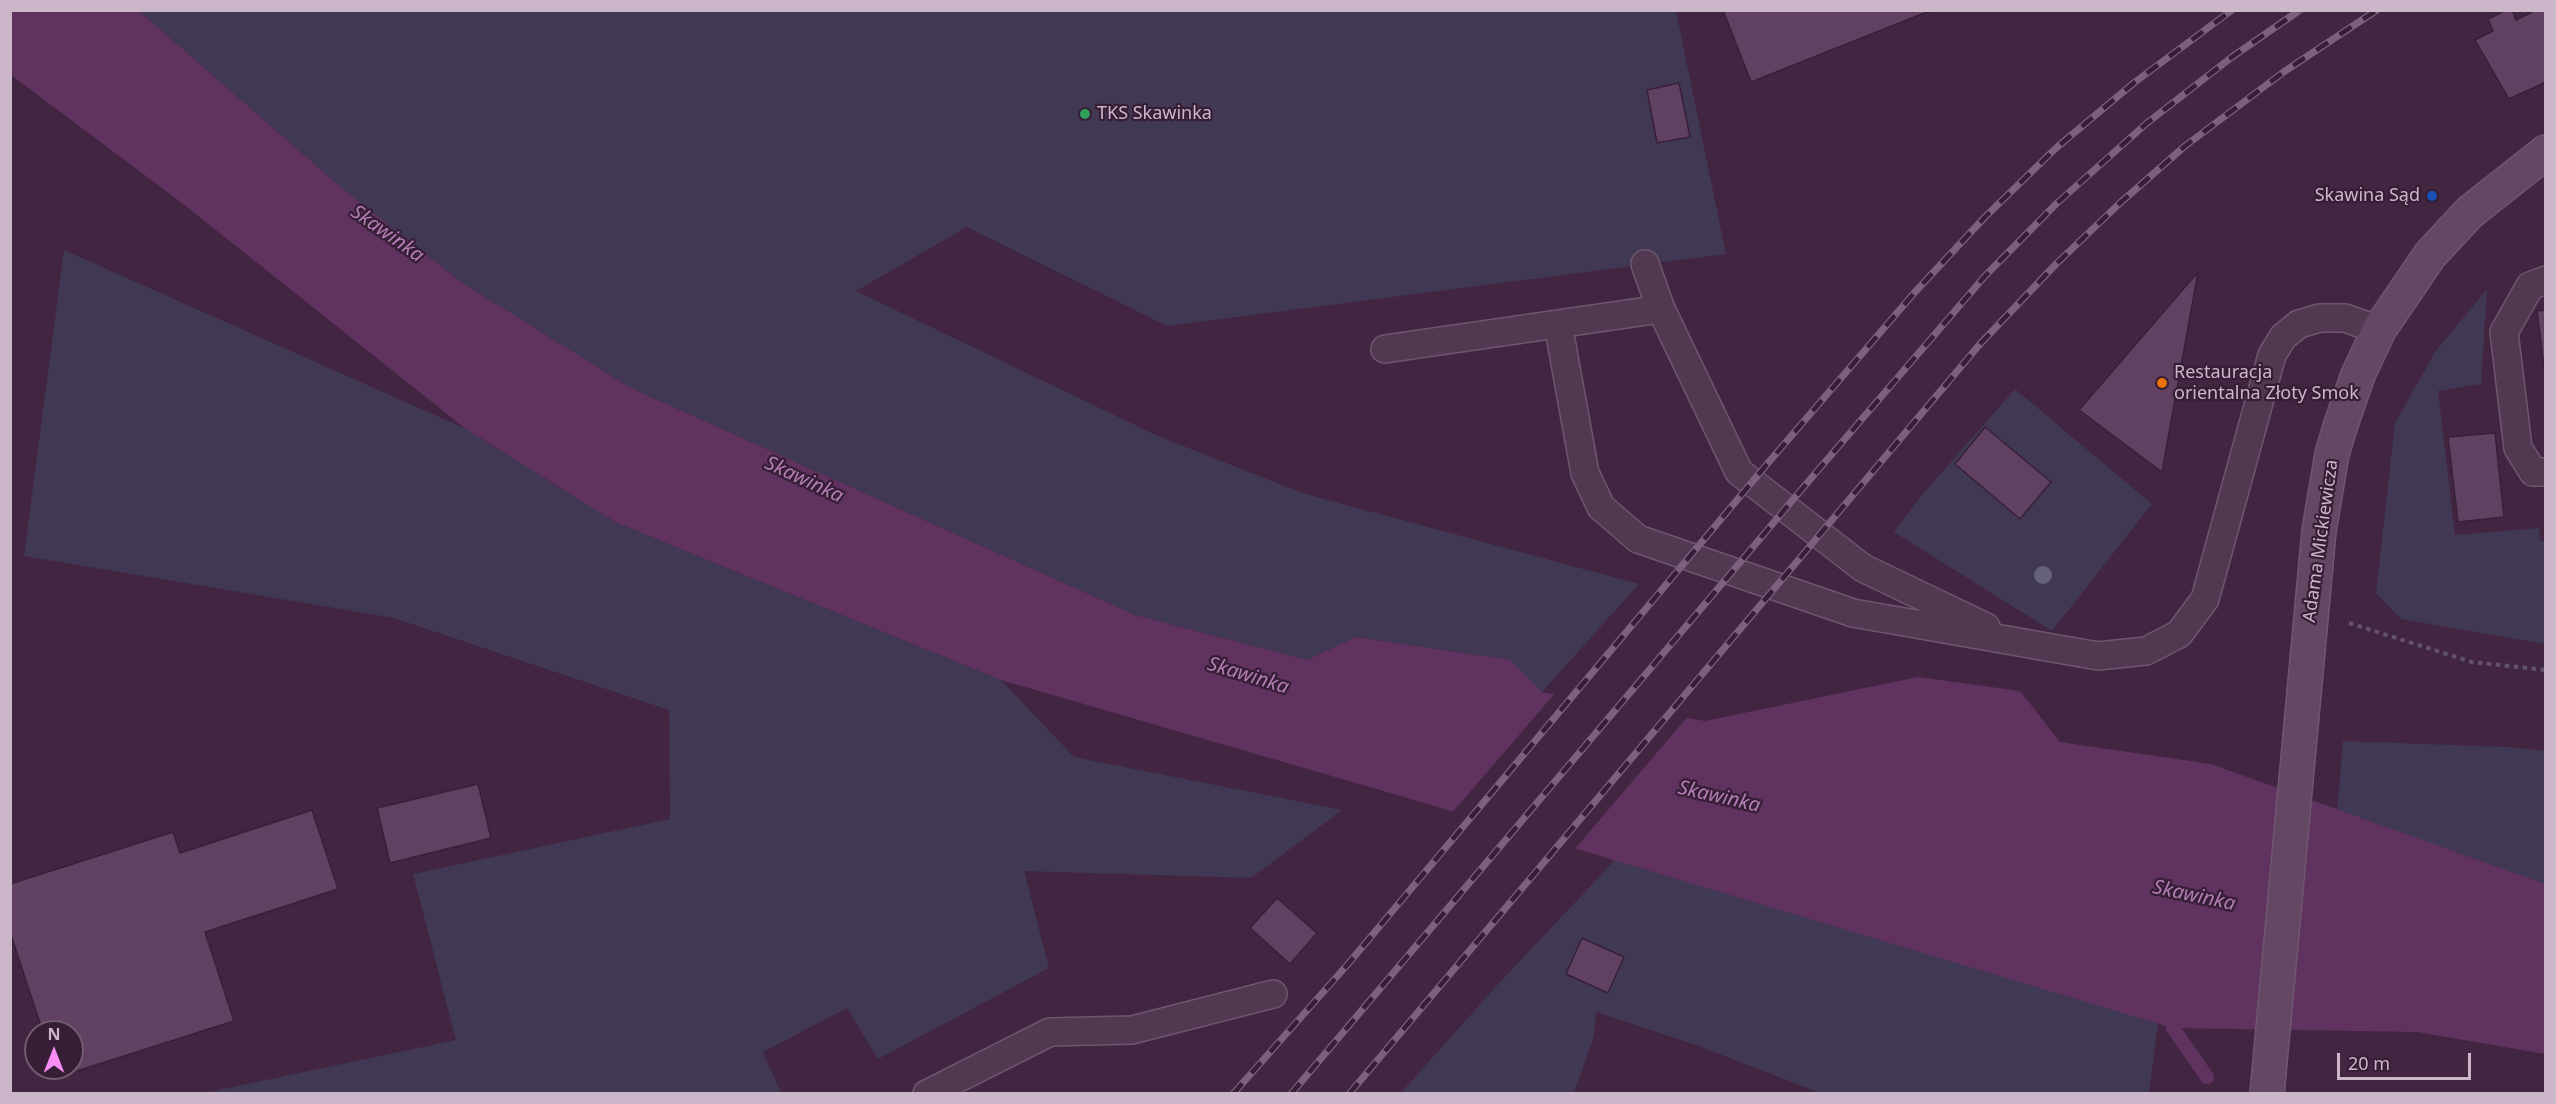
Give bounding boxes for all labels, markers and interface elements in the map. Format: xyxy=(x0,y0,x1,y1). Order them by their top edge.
place label: TKS Skawinka xyxy=(1097,103,1212,125)
marker: TKS Skawinka xyxy=(1078,107,1092,121)
place label: Skawina Sąd xyxy=(2315,185,2420,207)
marker: Skawina Sąd xyxy=(2425,189,2439,203)
water label: Skawinka xyxy=(346,200,428,268)
place label: Restauracja orientalna Złoty Smok xyxy=(2174,362,2359,404)
marker: Restauracja orientalna Złoty Smok xyxy=(2155,376,2169,390)
water label: Skawinka xyxy=(761,451,847,509)
street label: Adama Mickiewicza xyxy=(2299,458,2343,624)
water label: Skawinka xyxy=(1204,652,1292,700)
water label: Skawinka xyxy=(1675,776,1763,818)
water label: Skawinka xyxy=(2151,876,2237,916)
north arrow xyxy=(24,1020,84,1080)
text: N xyxy=(47,1023,61,1045)
scale bar xyxy=(2340,1041,2474,1079)
text: 20 m xyxy=(2348,1051,2390,1075)

